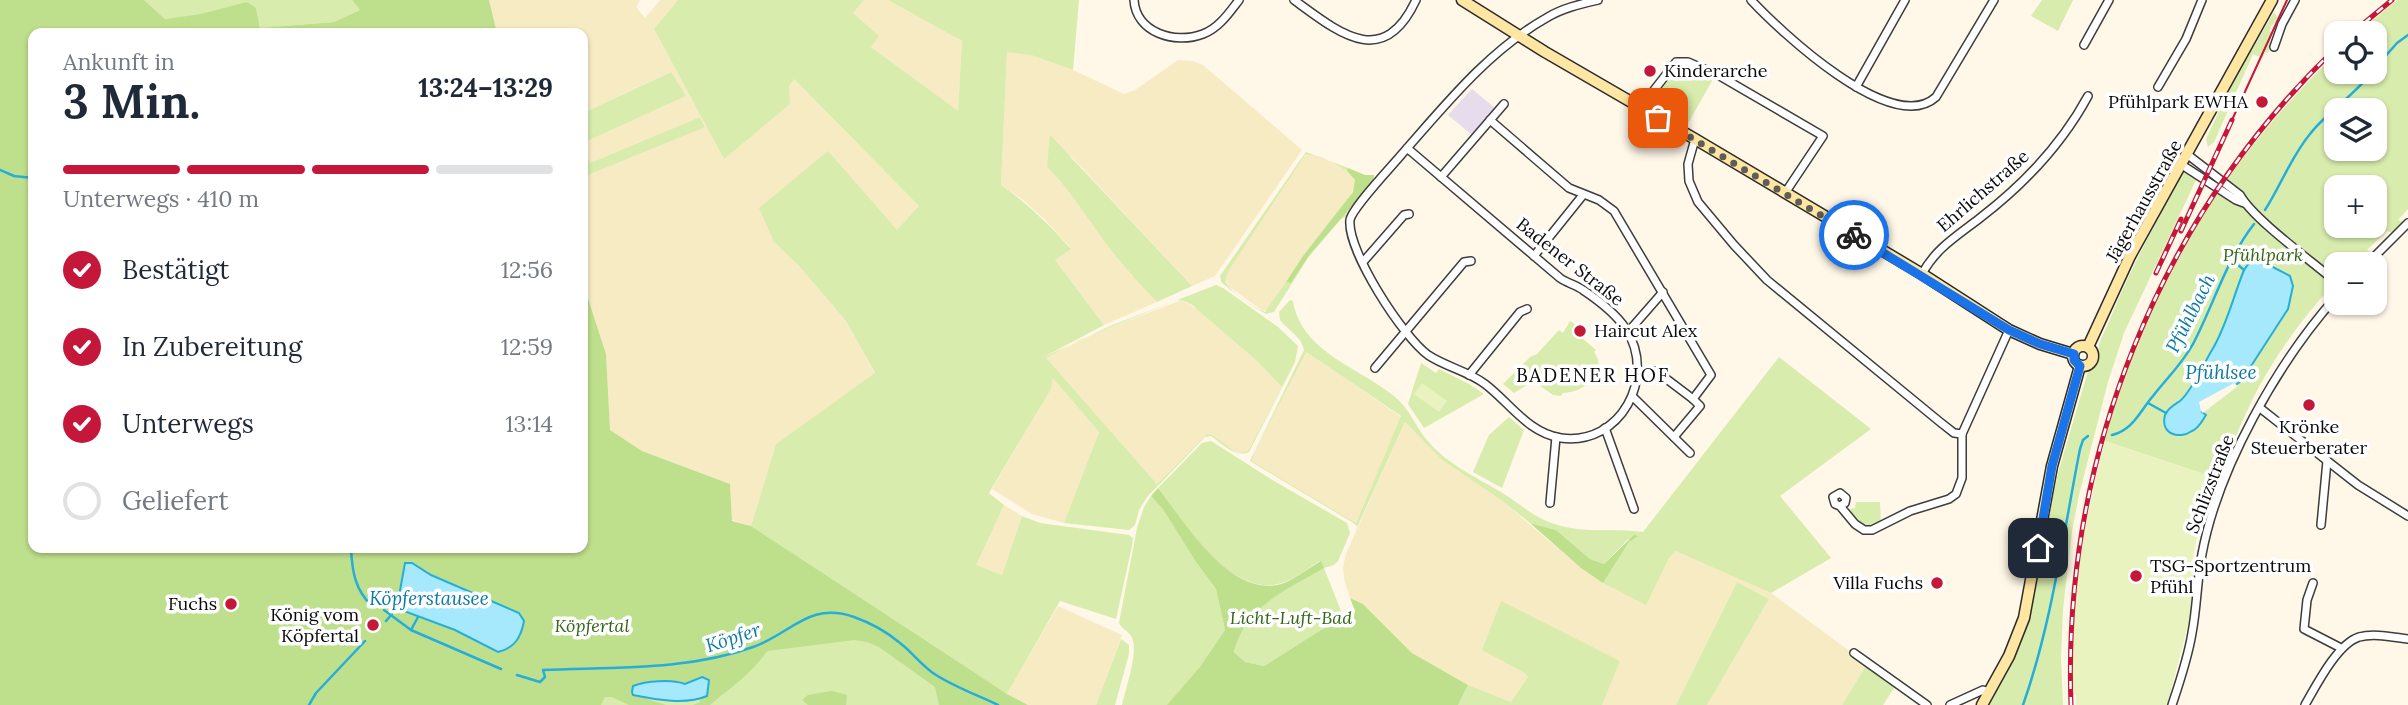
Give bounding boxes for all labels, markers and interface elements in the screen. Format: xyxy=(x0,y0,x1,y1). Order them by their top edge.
map controls xyxy=(2324,21,2387,315)
button: locate xyxy=(2324,21,2387,84)
text: Ankunft in xyxy=(63,47,175,76)
place label: Kinderarche xyxy=(1664,59,1768,82)
marker: Kinderarche xyxy=(1642,63,1658,79)
text: 13:24–13:29 xyxy=(418,71,553,104)
text: 3 Min. xyxy=(63,72,200,131)
pin xyxy=(1628,88,1688,148)
place label: Pfühlpark EWHA xyxy=(2108,90,2249,113)
marker: Pfühlpark EWHA xyxy=(2254,94,2270,110)
button: layers xyxy=(2324,98,2387,161)
icon: bag xyxy=(1639,99,1677,137)
street label: Jägerhausstraße xyxy=(2100,135,2187,267)
street label: Ehrlichstraße xyxy=(1932,144,2034,237)
button: + xyxy=(2324,175,2387,238)
text: Unterwegs · 410 m xyxy=(63,184,259,213)
courier xyxy=(1819,200,1889,270)
street label: Badener Straße xyxy=(1512,212,1629,311)
icon: bike xyxy=(1835,216,1873,254)
park label: Pfühlpark xyxy=(2223,243,2303,266)
icon: check xyxy=(63,251,101,289)
button: − xyxy=(2324,252,2387,315)
text: Bestätigt xyxy=(122,253,229,286)
text: 12:56 xyxy=(501,255,553,284)
water label: Pfühlbach xyxy=(2160,270,2220,356)
place label: Haircut Alex xyxy=(1594,319,1698,342)
marker: Haircut Alex xyxy=(1572,323,1588,339)
icon: check xyxy=(63,328,101,366)
text: In Zubereitung xyxy=(122,330,302,363)
text: 12:59 xyxy=(501,332,553,361)
water label: Pfühlsee xyxy=(2185,360,2257,384)
district label: BADENER HOF xyxy=(1516,363,1670,387)
marker: Krönke Steuerberater xyxy=(2301,397,2317,413)
icon: check xyxy=(63,405,101,443)
text: Unterwegs xyxy=(122,407,254,440)
text: 13:14 xyxy=(505,409,553,438)
place label: Krönke Steuerberater xyxy=(2251,415,2368,459)
street label: Schlizstraße xyxy=(2180,431,2239,536)
text: Geliefert xyxy=(122,484,229,517)
pin xyxy=(2008,518,2068,578)
icon: home xyxy=(2019,529,2057,567)
place label: TSG-Sportzentrum Pfühl xyxy=(2150,554,2311,598)
marker: TSG-Sportzentrum Pfühl xyxy=(2128,568,2144,584)
place label: Villa Fuchs xyxy=(1833,571,1923,594)
marker: Villa Fuchs xyxy=(1929,575,1945,591)
water label: Köpferstausee xyxy=(369,586,489,610)
place label: Fuchs xyxy=(168,592,217,615)
marker: Fuchs xyxy=(223,596,239,612)
place label: König vom Köpfertal xyxy=(270,603,359,647)
park label: Licht-Luft-Bad xyxy=(1230,606,1352,629)
park label: Köpfertal xyxy=(554,614,630,637)
marker: König vom Köpfertal xyxy=(365,617,381,633)
water label: Köpfer xyxy=(702,617,764,657)

